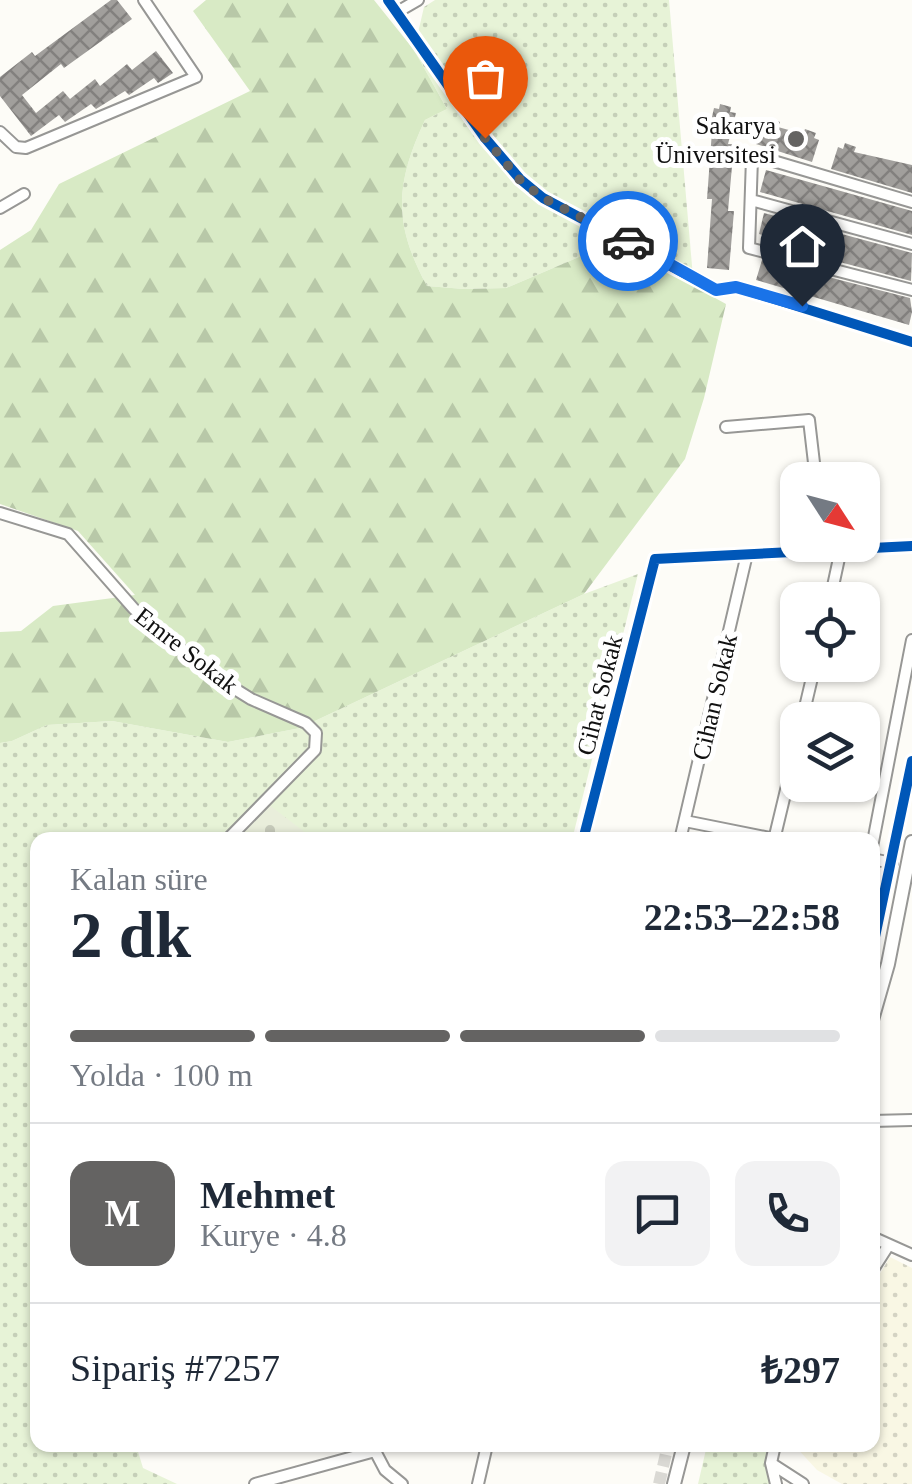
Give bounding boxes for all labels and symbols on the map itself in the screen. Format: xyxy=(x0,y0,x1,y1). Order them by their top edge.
pin xyxy=(443,36,528,139)
place label: Sakarya Üniversitesi xyxy=(655,112,776,168)
marker: Sakarya Üniversitesi xyxy=(785,128,807,150)
courier xyxy=(578,191,678,291)
pin xyxy=(760,204,845,307)
north arrow xyxy=(780,462,880,562)
street label: Emre Sokak xyxy=(130,602,244,699)
street label: Cihan Sokak xyxy=(687,631,742,763)
street label: Cihat Sokak xyxy=(572,632,628,758)

